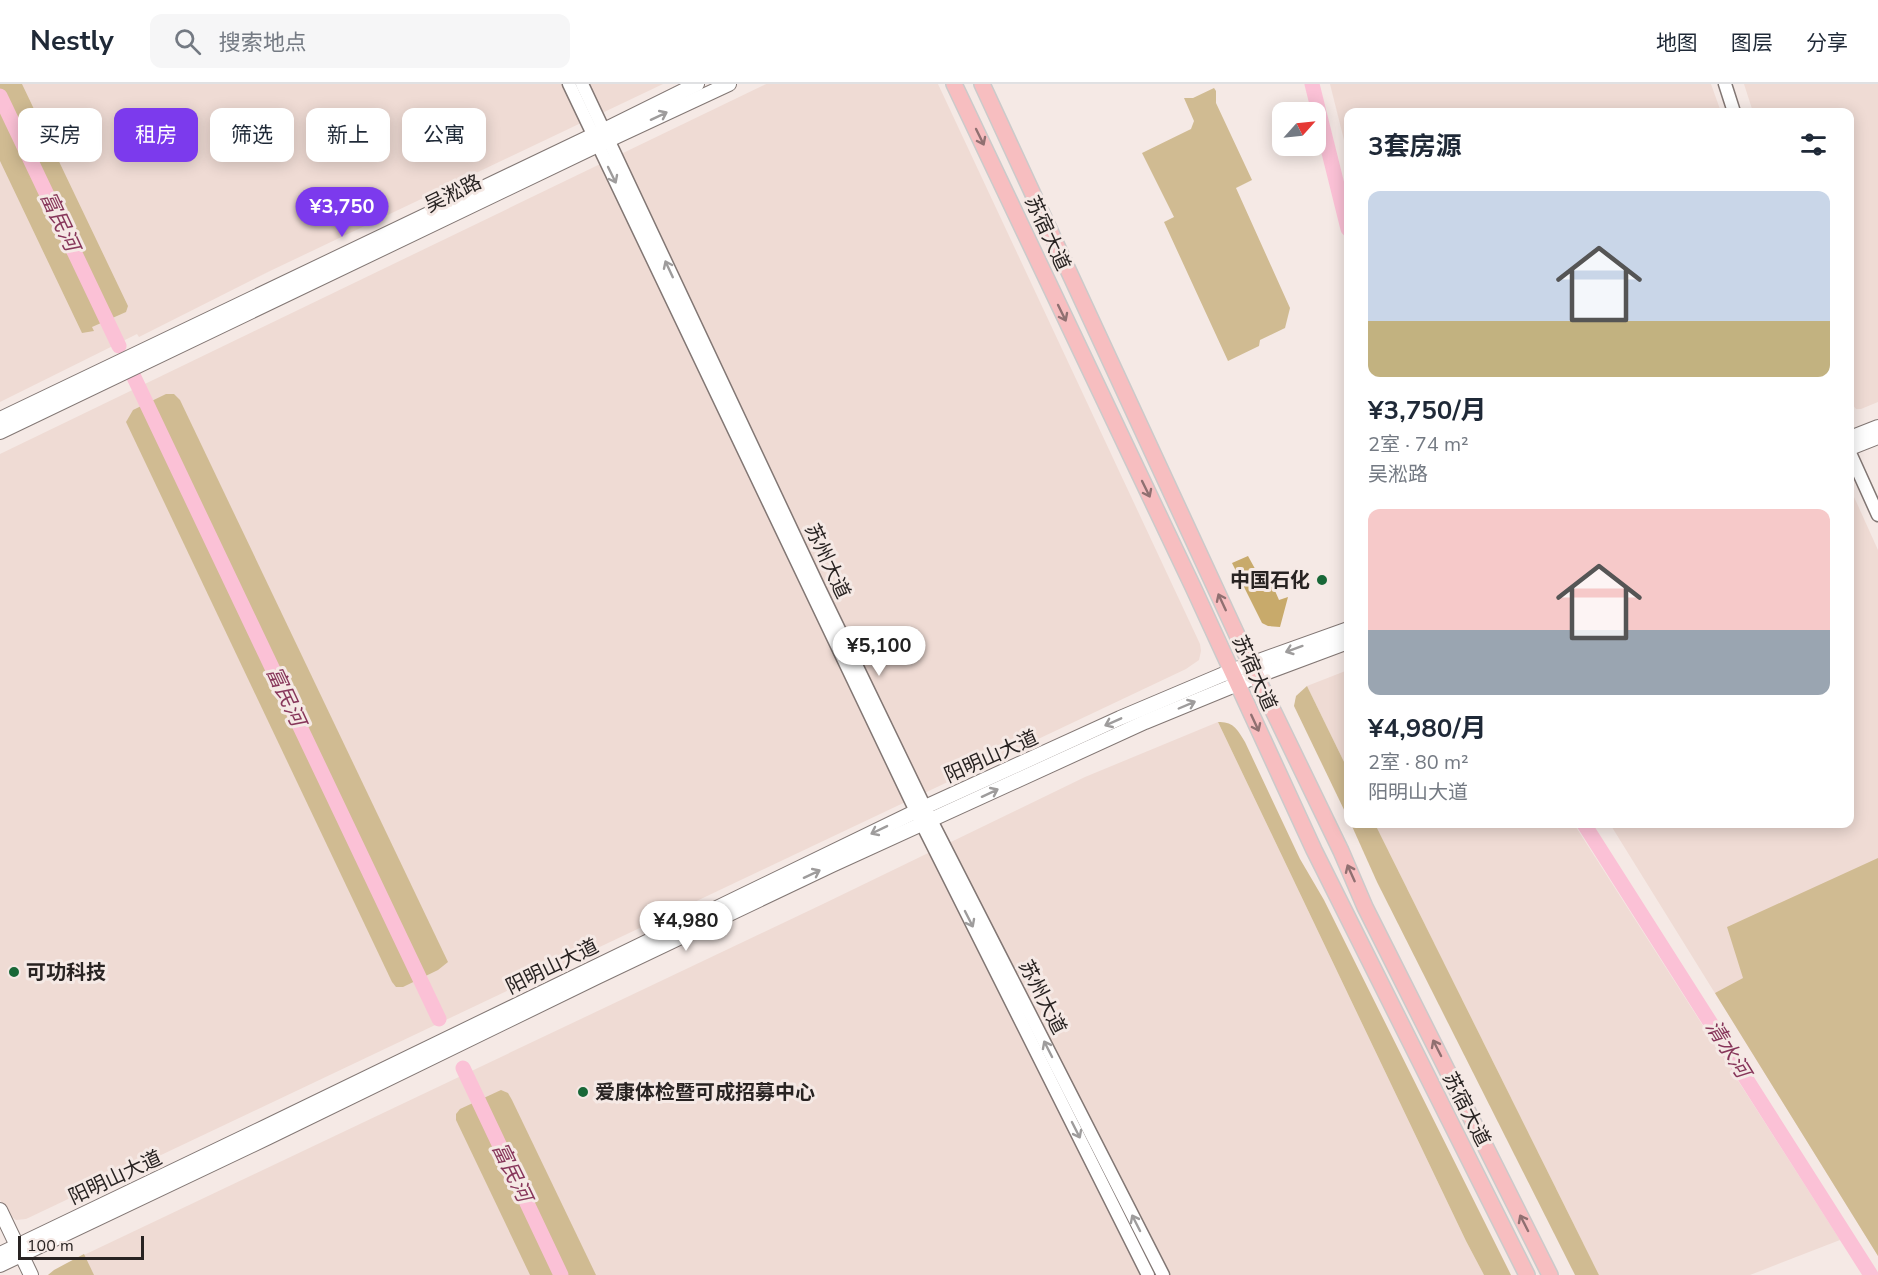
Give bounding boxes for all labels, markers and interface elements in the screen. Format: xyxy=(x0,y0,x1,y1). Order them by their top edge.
search box xyxy=(150,14,570,68)
text: Nestly xyxy=(30,22,114,60)
icon: search xyxy=(171,25,204,58)
text: 搜索地点 xyxy=(219,28,307,58)
text: 地图 xyxy=(1656,29,1698,57)
text: 图层 xyxy=(1731,29,1773,57)
text: 分享 xyxy=(1806,29,1848,57)
north arrow xyxy=(1272,102,1326,156)
map controls xyxy=(1272,102,1326,156)
chip: 买房 xyxy=(18,108,102,162)
chip: 租房 xyxy=(114,108,198,162)
chip: 筛选 xyxy=(210,108,294,162)
chip: 新上 xyxy=(306,108,390,162)
chip: 公寓 xyxy=(402,108,486,162)
one-way arrow xyxy=(649,110,667,122)
one-way arrow xyxy=(975,127,986,145)
icon: filters xyxy=(1797,128,1830,161)
text: 3套房源 xyxy=(1368,129,1462,164)
one-way arrow xyxy=(607,165,619,183)
street label: 吴淞路 xyxy=(420,168,486,219)
water label: 富民河 xyxy=(34,187,88,259)
pin: ¥3,750 xyxy=(293,187,391,238)
street label: 苏宿大道 xyxy=(1018,191,1077,275)
text: ¥3,750 xyxy=(310,193,374,220)
icon: home xyxy=(1545,230,1653,338)
one-way arrow xyxy=(662,261,674,279)
one-way arrow xyxy=(1057,304,1069,322)
text: ¥3,750/月 xyxy=(1368,393,1487,428)
text: 2室 · 74 m² xyxy=(1368,431,1469,458)
text: 吴淞路 xyxy=(1368,461,1428,488)
one-way arrow xyxy=(1141,480,1153,498)
street label: 苏州大道 xyxy=(798,519,857,603)
icon: home xyxy=(1545,548,1653,656)
place label: 中国石化 xyxy=(1230,567,1310,594)
marker: 中国石化 xyxy=(1315,573,1329,587)
one-way arrow xyxy=(1216,594,1228,612)
pin: ¥5,100 xyxy=(830,626,928,677)
street label: 苏宿大道 xyxy=(1226,631,1283,715)
text: ¥5,100 xyxy=(847,632,911,659)
one-way arrow xyxy=(1285,644,1303,655)
water label: 富民河 xyxy=(260,662,314,734)
one-way arrow xyxy=(1177,699,1195,710)
text: ¥4,980/月 xyxy=(1368,711,1487,746)
one-way arrow xyxy=(1249,714,1261,732)
one-way arrow xyxy=(1104,716,1122,728)
street label: 阳明山大道 xyxy=(940,724,1042,789)
text: 2室 · 80 m² xyxy=(1368,749,1469,776)
text: 阳明山大道 xyxy=(1368,779,1468,806)
one-way arrow xyxy=(980,787,998,799)
one-way arrow xyxy=(870,824,888,836)
one-way arrow xyxy=(1344,865,1356,883)
one-way arrow xyxy=(803,868,821,880)
pin: ¥4,980 xyxy=(637,901,735,952)
text: ¥4,980 xyxy=(654,907,718,934)
one-way arrow xyxy=(964,909,976,927)
street label: 阳明山大道 xyxy=(501,932,603,1001)
street label: 苏州大道 xyxy=(1012,955,1073,1039)
place label: 可功科技 xyxy=(26,959,106,986)
marker: 可功科技 xyxy=(7,965,21,979)
water label: 清水河 xyxy=(1699,1015,1759,1087)
one-way arrow xyxy=(1041,1040,1053,1058)
one-way arrow xyxy=(1430,1040,1442,1058)
street label: 苏宿大道 xyxy=(1436,1067,1497,1151)
place label: 爱康体检暨可成招募中心 xyxy=(595,1079,815,1106)
marker: 爱康体检暨可成招募中心 xyxy=(576,1085,590,1099)
one-way arrow xyxy=(1070,1121,1082,1139)
water label: 富民河 xyxy=(486,1138,540,1210)
street label: 阳明山大道 xyxy=(64,1144,166,1211)
one-way arrow xyxy=(1518,1214,1529,1232)
one-way arrow xyxy=(1130,1215,1142,1232)
scale bar xyxy=(18,1233,144,1260)
text: 100 m xyxy=(27,1235,74,1257)

